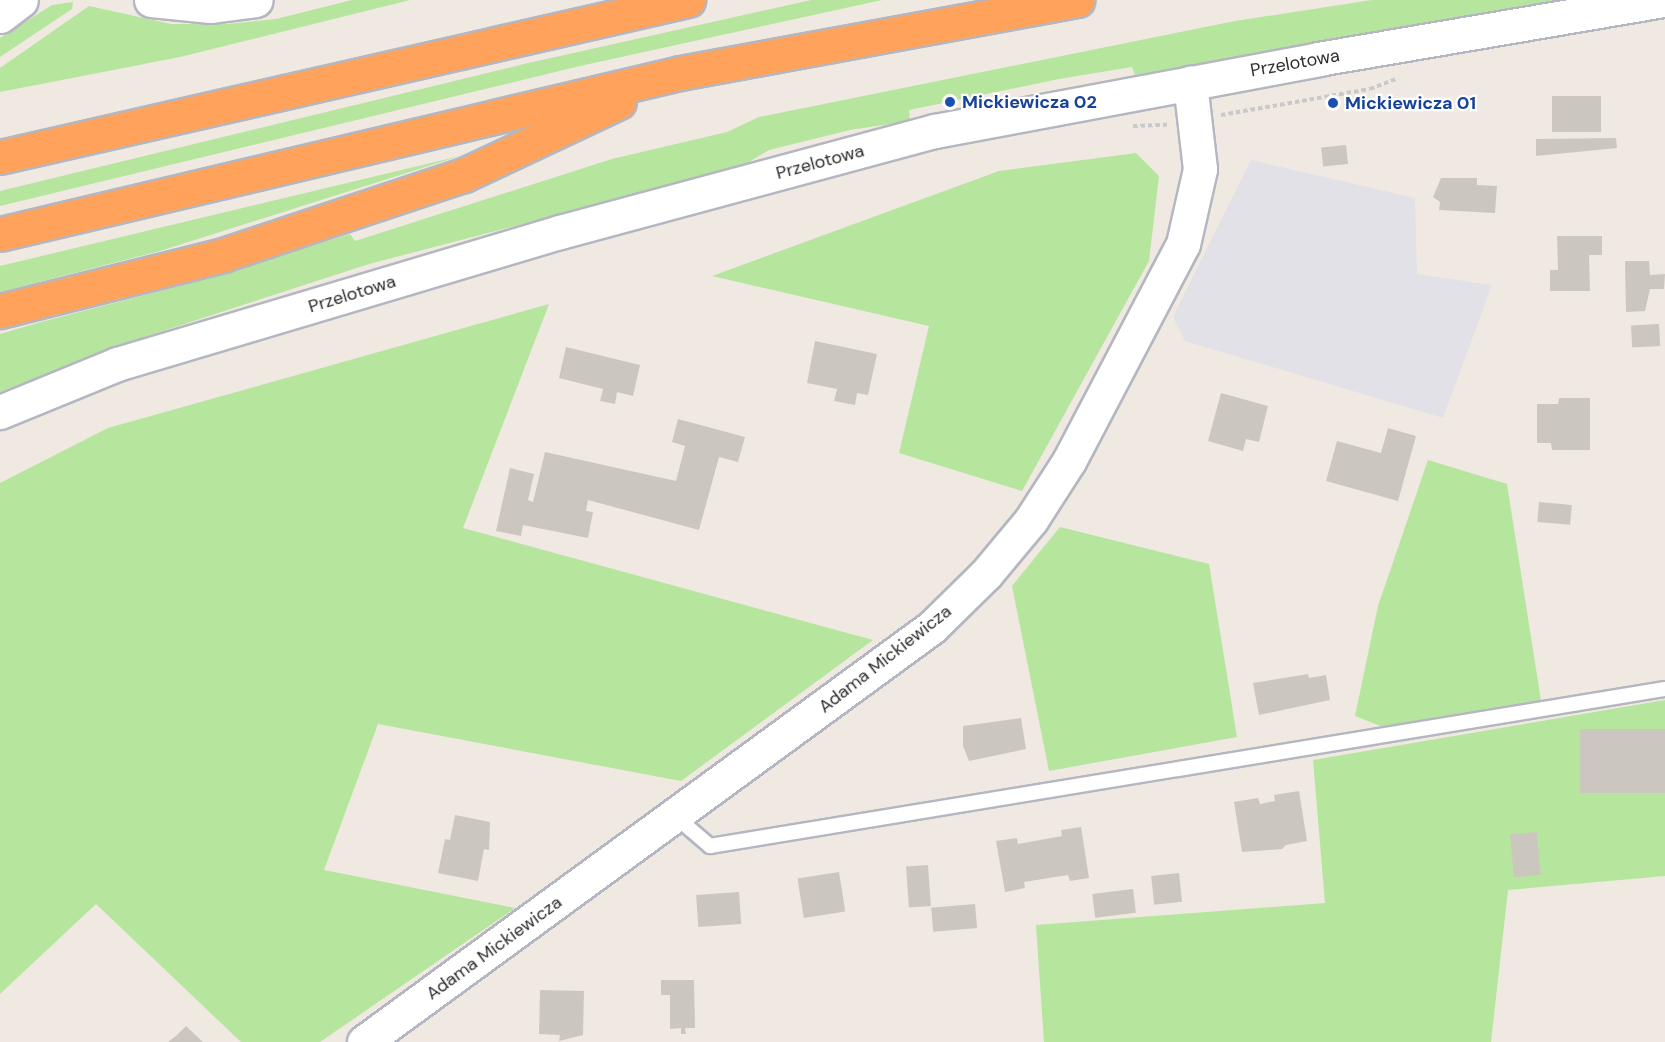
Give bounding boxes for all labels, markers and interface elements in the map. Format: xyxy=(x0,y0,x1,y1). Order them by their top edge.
street label: Przelotowa xyxy=(1249,45,1341,81)
place label: Mickiewicza 02 xyxy=(962,91,1097,113)
place label: Mickiewicza 01 xyxy=(1345,92,1476,114)
marker: Mickiewicza 02 xyxy=(943,95,957,109)
marker: Mickiewicza 01 xyxy=(1326,96,1340,110)
street label: Przelotowa xyxy=(774,140,866,184)
street label: Przelotowa xyxy=(306,270,398,318)
street label: Adama Mickiewicza xyxy=(814,600,956,718)
street label: Adama Mickiewicza xyxy=(422,891,566,1005)

